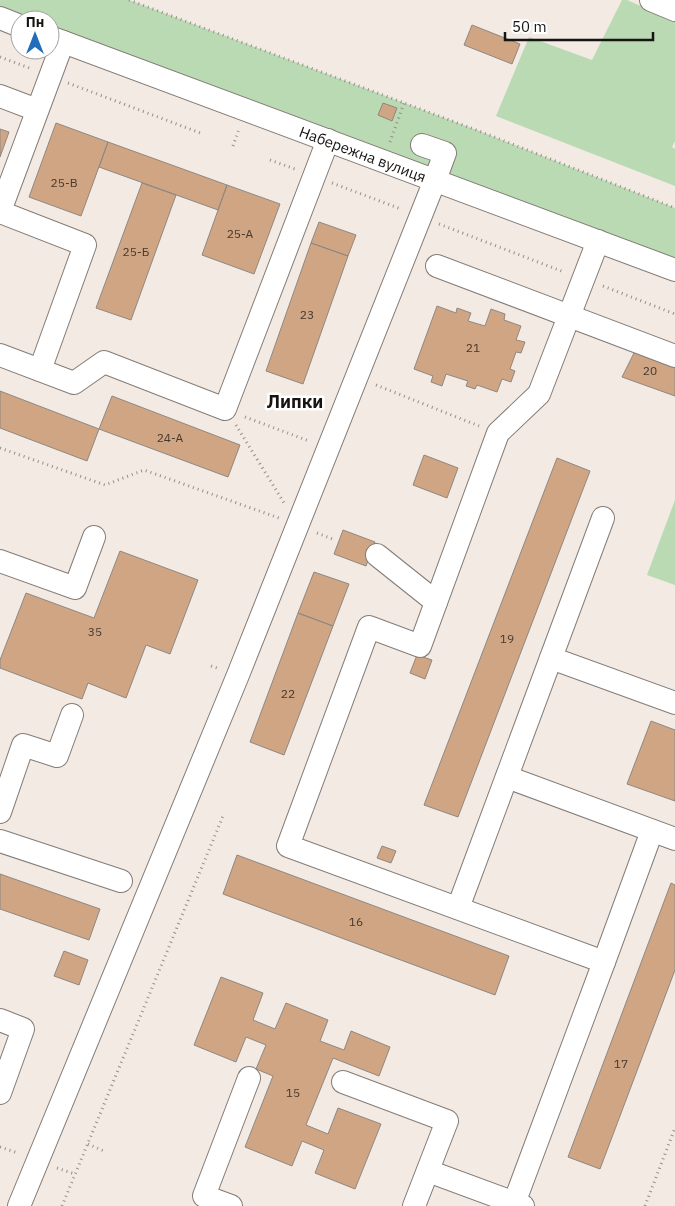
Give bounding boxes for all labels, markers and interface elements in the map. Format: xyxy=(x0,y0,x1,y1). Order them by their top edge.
north arrow xyxy=(10,10,60,60)
scale bar xyxy=(505,10,652,42)
text: Пн xyxy=(26,13,44,31)
text: 50 m xyxy=(512,17,547,36)
street label: Набережна вулиця xyxy=(297,121,429,186)
house number: 25-В xyxy=(50,175,78,190)
house number: 25-А xyxy=(227,226,254,241)
house number: 25-Б xyxy=(123,244,149,259)
house number: 23 xyxy=(300,307,314,322)
house number: 21 xyxy=(466,340,480,355)
house number: 20 xyxy=(643,363,657,378)
district label: Липки xyxy=(267,390,323,413)
house number: 24-А xyxy=(157,430,184,445)
house number: 35 xyxy=(88,624,102,639)
house number: 19 xyxy=(500,631,514,646)
house number: 22 xyxy=(281,686,295,701)
house number: 16 xyxy=(349,914,363,929)
house number: 17 xyxy=(614,1056,628,1071)
house number: 15 xyxy=(286,1085,300,1100)

